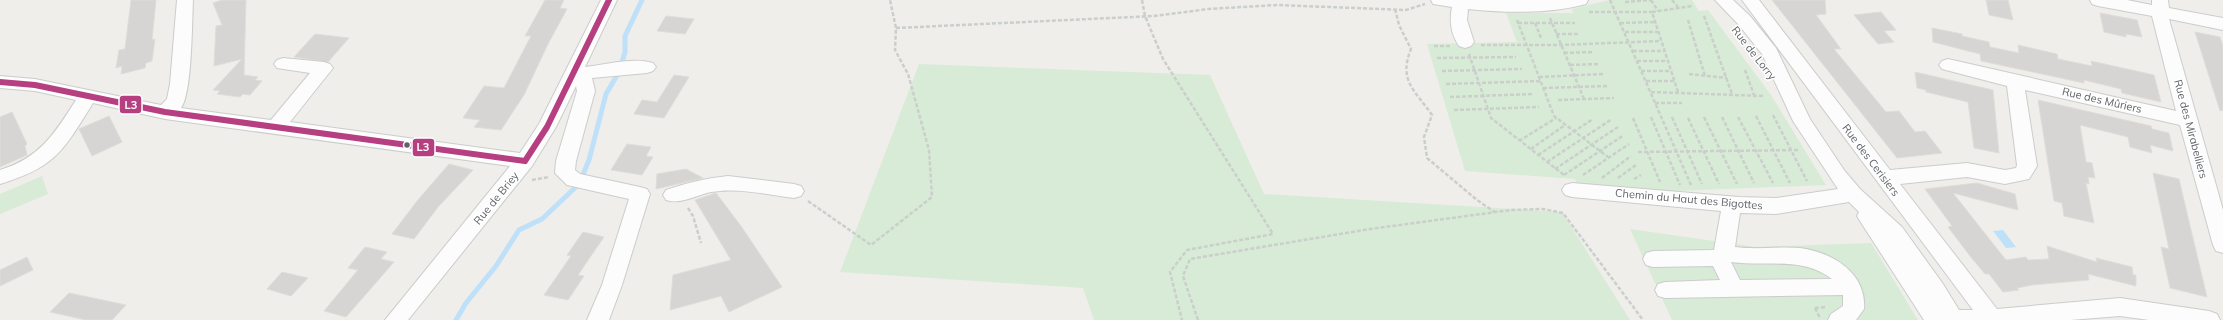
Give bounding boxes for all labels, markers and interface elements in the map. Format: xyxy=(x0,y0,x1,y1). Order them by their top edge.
street label: Rue de Lorry xyxy=(1729,23,1780,83)
street label: Rue des Mirabelliers xyxy=(2171,78,2211,180)
street label: Rue des Mûriers xyxy=(2061,84,2143,116)
line badge: L3 xyxy=(119,95,142,114)
text: L3 xyxy=(125,98,138,112)
street label: Rue des Cerisiers xyxy=(1839,121,1903,199)
line badge: L3 xyxy=(412,138,435,157)
unlabelled marker xyxy=(402,140,412,150)
text: L3 xyxy=(417,140,430,154)
street label: Rue de Briey xyxy=(470,169,522,227)
street label: Chemin du Haut des Bigottes xyxy=(1615,186,1763,212)

